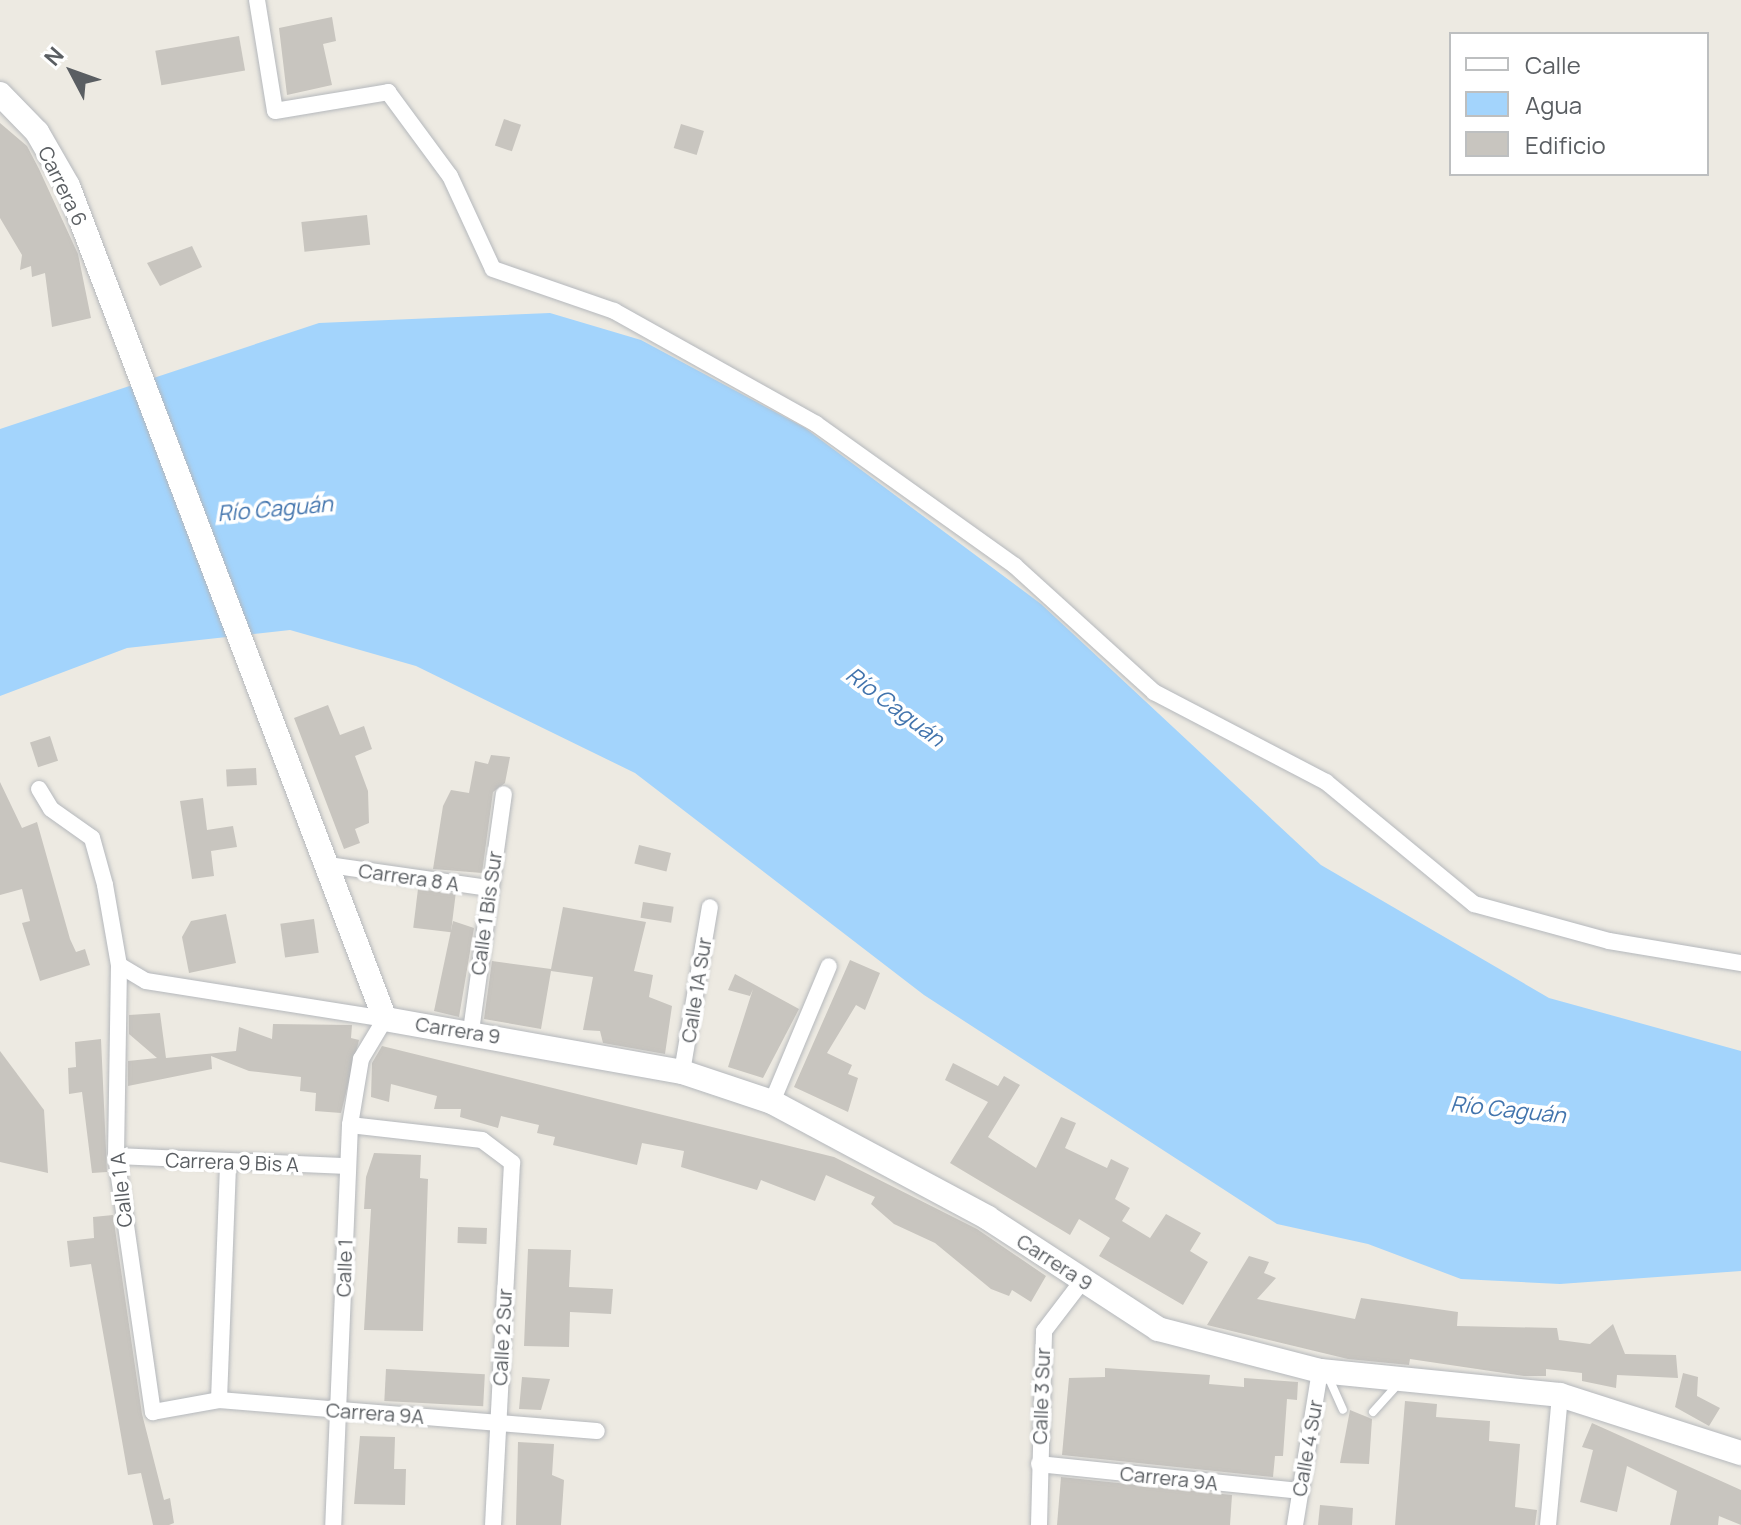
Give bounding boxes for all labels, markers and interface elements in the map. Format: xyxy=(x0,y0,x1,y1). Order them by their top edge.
north arrow xyxy=(32,32,112,112)
legend xyxy=(1449,32,1709,176)
text: N xyxy=(37,40,70,72)
text: Calle xyxy=(1525,48,1581,81)
text: Agua xyxy=(1525,88,1582,121)
text: Edificio xyxy=(1525,128,1606,161)
street label: Carrera 6 xyxy=(33,142,93,230)
water label: Río Caguán xyxy=(216,491,334,527)
water label: Río Caguán xyxy=(841,662,949,752)
street label: Calle 1 Bis Sur xyxy=(465,849,507,977)
street label: Carrera 8 A xyxy=(357,858,461,896)
street label: Calle 1A Sur xyxy=(676,936,716,1044)
street label: Carrera 9 xyxy=(414,1011,502,1049)
water label: Río Caguán xyxy=(1449,1091,1567,1129)
street label: Carrera 9 Bis A xyxy=(165,1148,299,1176)
street label: Calle 1 A xyxy=(105,1151,137,1229)
street label: Carrera 9 xyxy=(1013,1229,1097,1295)
street label: Calle 1 xyxy=(331,1238,357,1298)
street label: Calle 2 Sur xyxy=(487,1288,517,1386)
street label: Calle 3 Sur xyxy=(1027,1347,1055,1445)
street label: Carrera 9A xyxy=(325,1398,425,1428)
street label: Calle 4 Sur xyxy=(1287,1398,1327,1498)
street label: Carrera 9A xyxy=(1119,1461,1219,1495)

